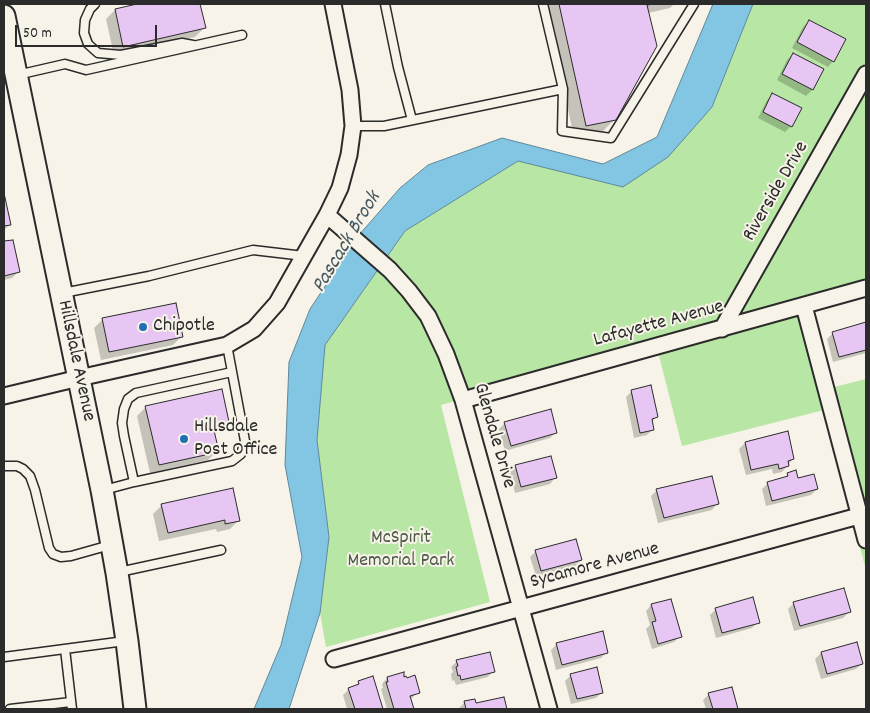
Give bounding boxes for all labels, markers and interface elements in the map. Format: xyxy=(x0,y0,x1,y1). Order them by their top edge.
scale bar xyxy=(18,15,160,47)
text: 50 m xyxy=(23,23,52,45)
street label: Riverside Drive xyxy=(739,138,815,246)
water label: Pascack Brook xyxy=(308,188,388,298)
street label: Lafayette Avenue xyxy=(591,296,727,354)
street label: Hillsdale Avenue xyxy=(50,298,100,424)
place label: Chipotle xyxy=(153,315,215,339)
marker: Chipotle xyxy=(137,321,149,333)
street label: Glendale Drive xyxy=(467,381,519,491)
place label: Hillsdale Post Office xyxy=(194,416,277,463)
marker: Hillsdale Post Office xyxy=(178,433,190,445)
park label: McSpirit Memorial Park xyxy=(347,527,455,574)
street label: Sycamore Avenue xyxy=(528,538,662,596)

